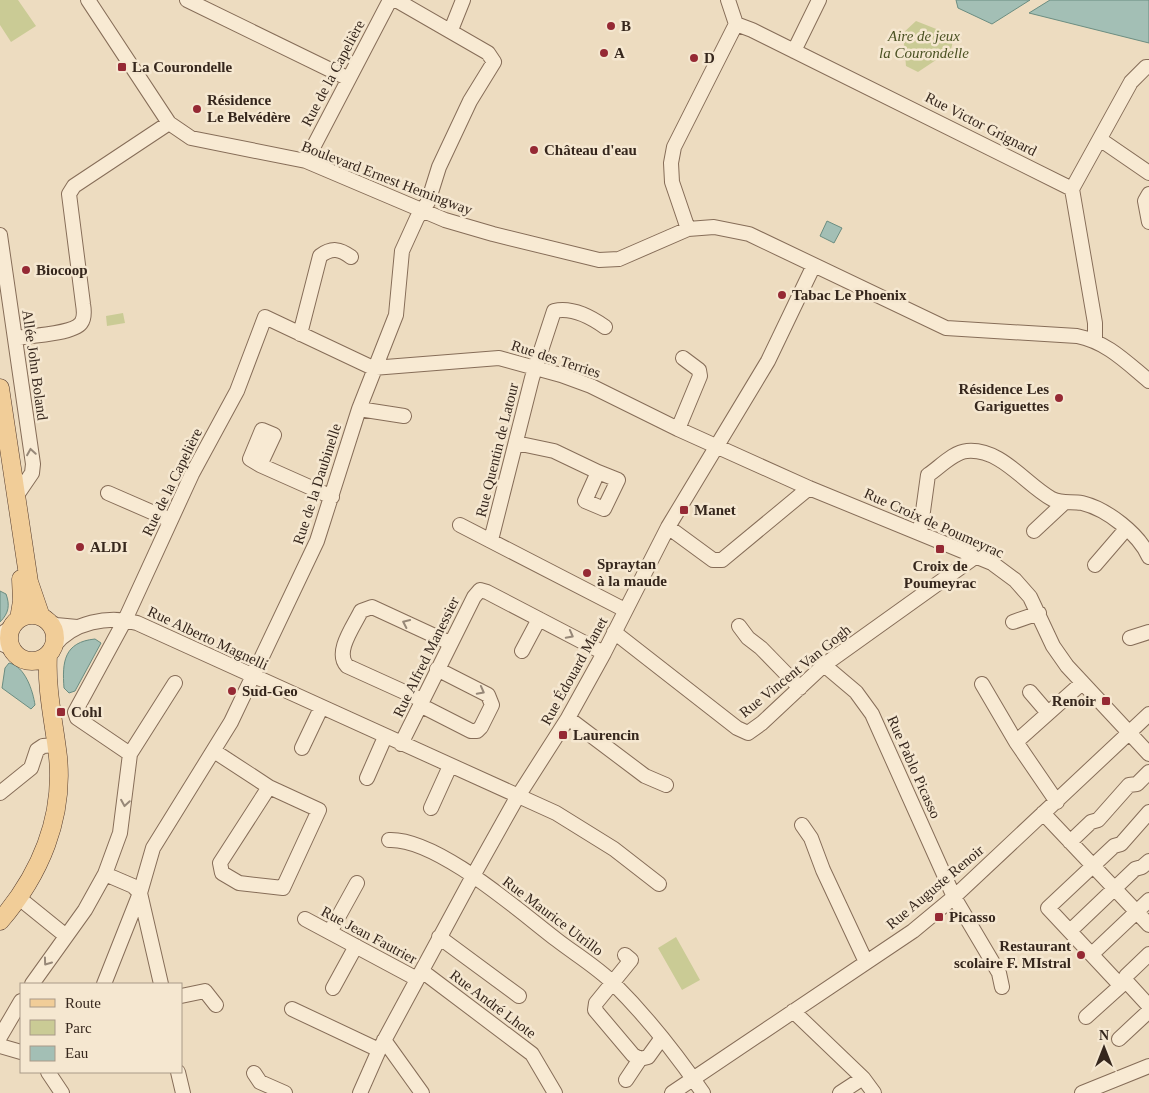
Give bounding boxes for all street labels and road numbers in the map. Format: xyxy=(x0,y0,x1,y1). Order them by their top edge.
street label: Rue de la Capelière xyxy=(298,17,368,129)
street label: Rue Victor Grignard xyxy=(923,89,1040,159)
street label: Boulevard Ernest Hemingway xyxy=(299,138,475,218)
street label: Allée John Boland xyxy=(19,309,51,422)
street label: Rue des Terries xyxy=(509,337,603,381)
street label: Rue Quentin de Latour xyxy=(473,381,521,519)
street label: Rue de la Daubinelle xyxy=(290,421,344,546)
street label: Rue de la Capelière xyxy=(139,425,205,538)
street label: Rue Croix de Poumeyrac xyxy=(862,485,1007,561)
street label: Rue Alfred Manessier xyxy=(390,594,462,720)
street label: Rue Alberto Magnelli xyxy=(145,603,271,673)
street label: Rue Édouard Manet xyxy=(538,614,611,728)
street label: Rue Vincent Van Gogh xyxy=(736,621,854,721)
street label: Rue Pablo Picasso xyxy=(884,713,944,821)
street label: Rue Auguste Renoir xyxy=(883,842,987,932)
street label: Rue Maurice Utrillo xyxy=(500,873,606,959)
street label: Rue Jean Fautrier xyxy=(319,903,419,967)
street label: Rue André Lhote xyxy=(447,967,539,1042)

